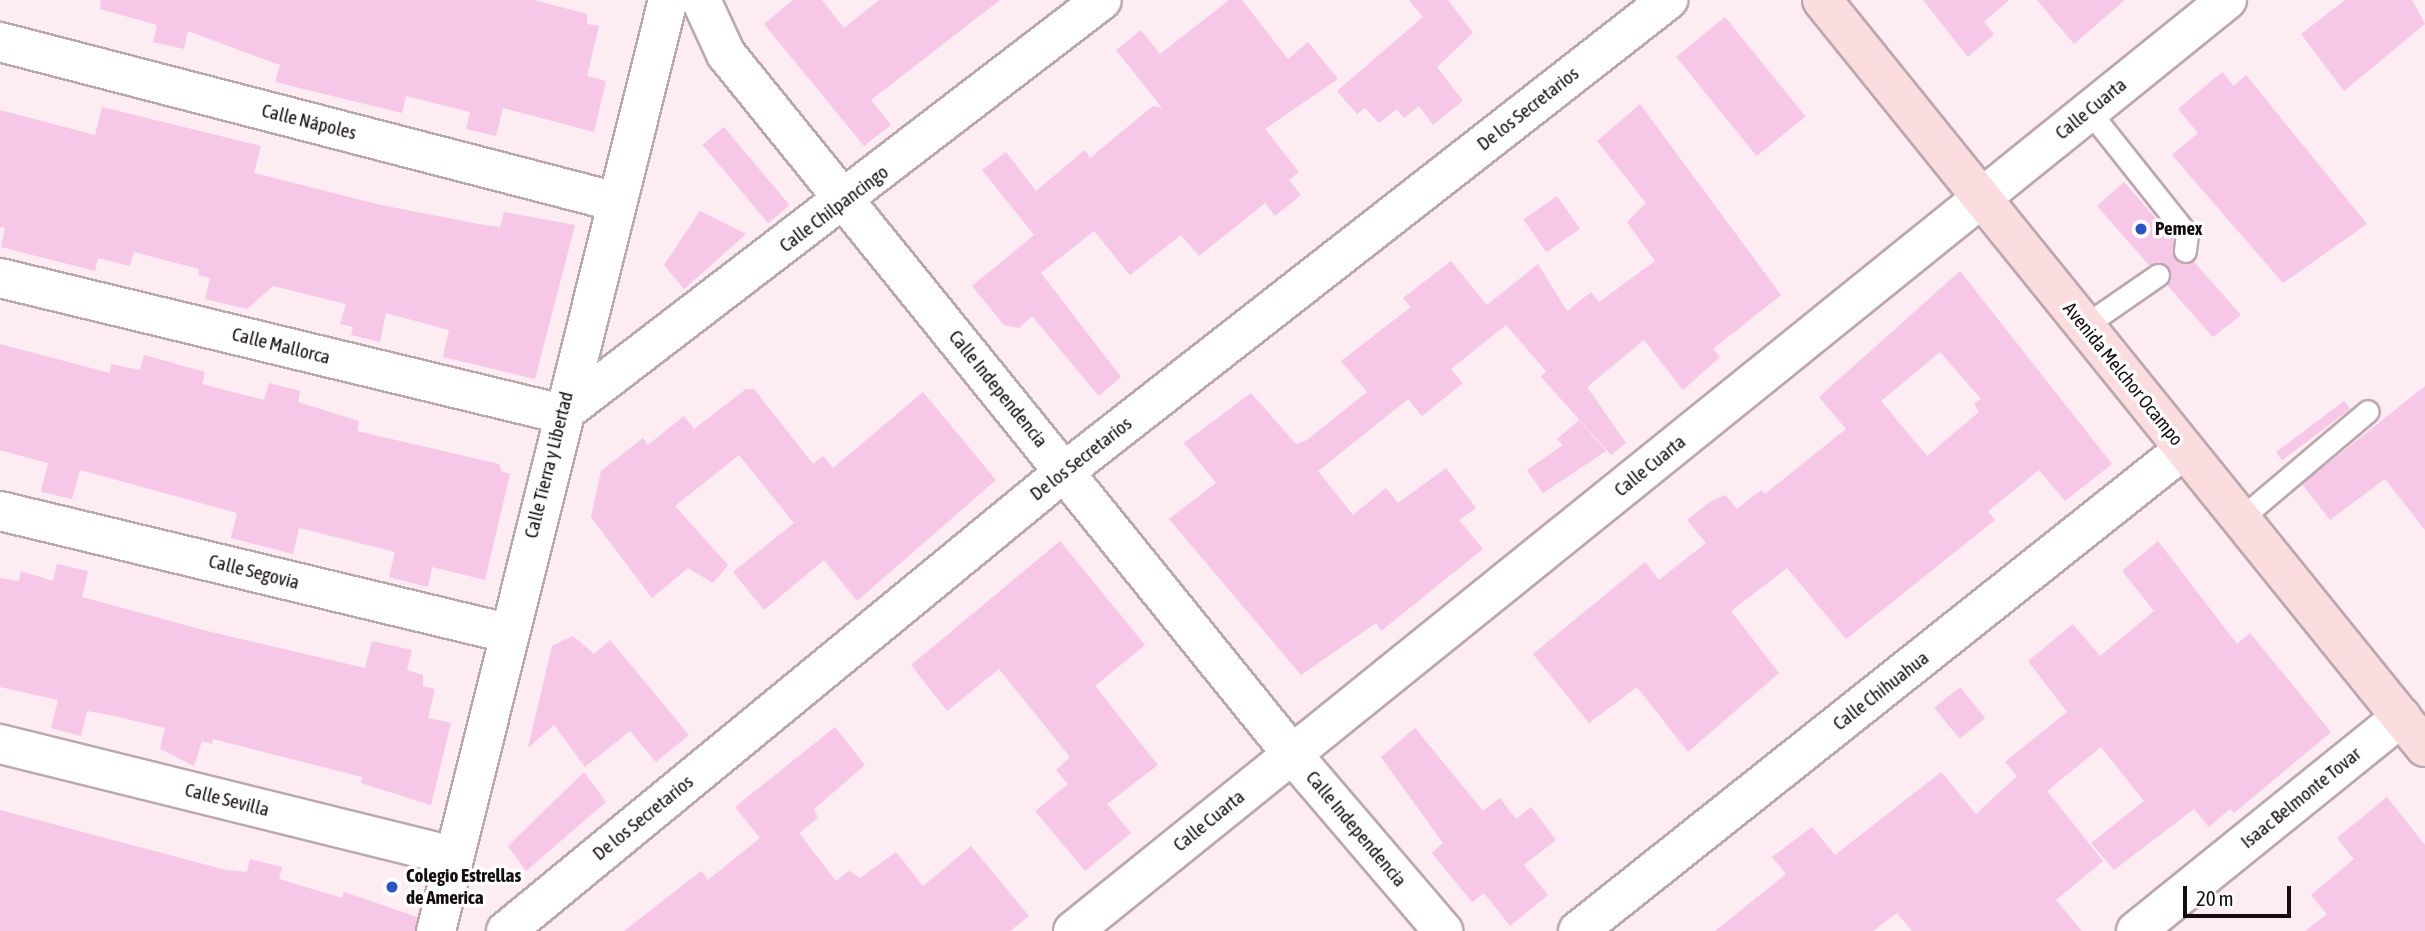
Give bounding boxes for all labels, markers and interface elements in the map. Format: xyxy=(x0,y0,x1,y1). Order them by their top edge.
street label: De los Secretarios xyxy=(1473,62,1583,156)
street label: Calle Cuarta xyxy=(2051,73,2131,145)
street label: Calle Nápoles xyxy=(259,99,359,145)
street label: Calle Chilpancingo xyxy=(775,161,893,257)
place label: Pemex xyxy=(2155,218,2203,240)
marker: Pemex xyxy=(2133,221,2149,237)
street label: Avenida Melchor Ocampo xyxy=(2058,298,2188,450)
street label: Calle Mallorca xyxy=(230,323,332,369)
street label: Calle Independencia xyxy=(944,326,1052,452)
street label: Calle Tierra y Libertad xyxy=(520,389,578,541)
street label: De los Secretarios xyxy=(1026,412,1136,506)
street label: Calle Cuarta xyxy=(1610,430,1690,502)
street label: Calle Segovia xyxy=(206,550,302,594)
street label: Calle Chihuahua xyxy=(1829,647,1933,735)
street label: Isaac Belmonte Tovar xyxy=(2236,743,2366,853)
street label: Calle Independencia xyxy=(1301,766,1411,892)
street label: De los Secretarios xyxy=(588,771,698,865)
street label: Calle Sevilla xyxy=(183,779,271,821)
street label: Calle Cuarta xyxy=(1169,785,1249,857)
place label: Colegio Estrellas de America xyxy=(406,865,521,909)
scale bar xyxy=(2187,872,2296,916)
marker: Colegio Estrellas de America xyxy=(384,879,400,895)
text: 20 m xyxy=(2196,886,2234,910)

